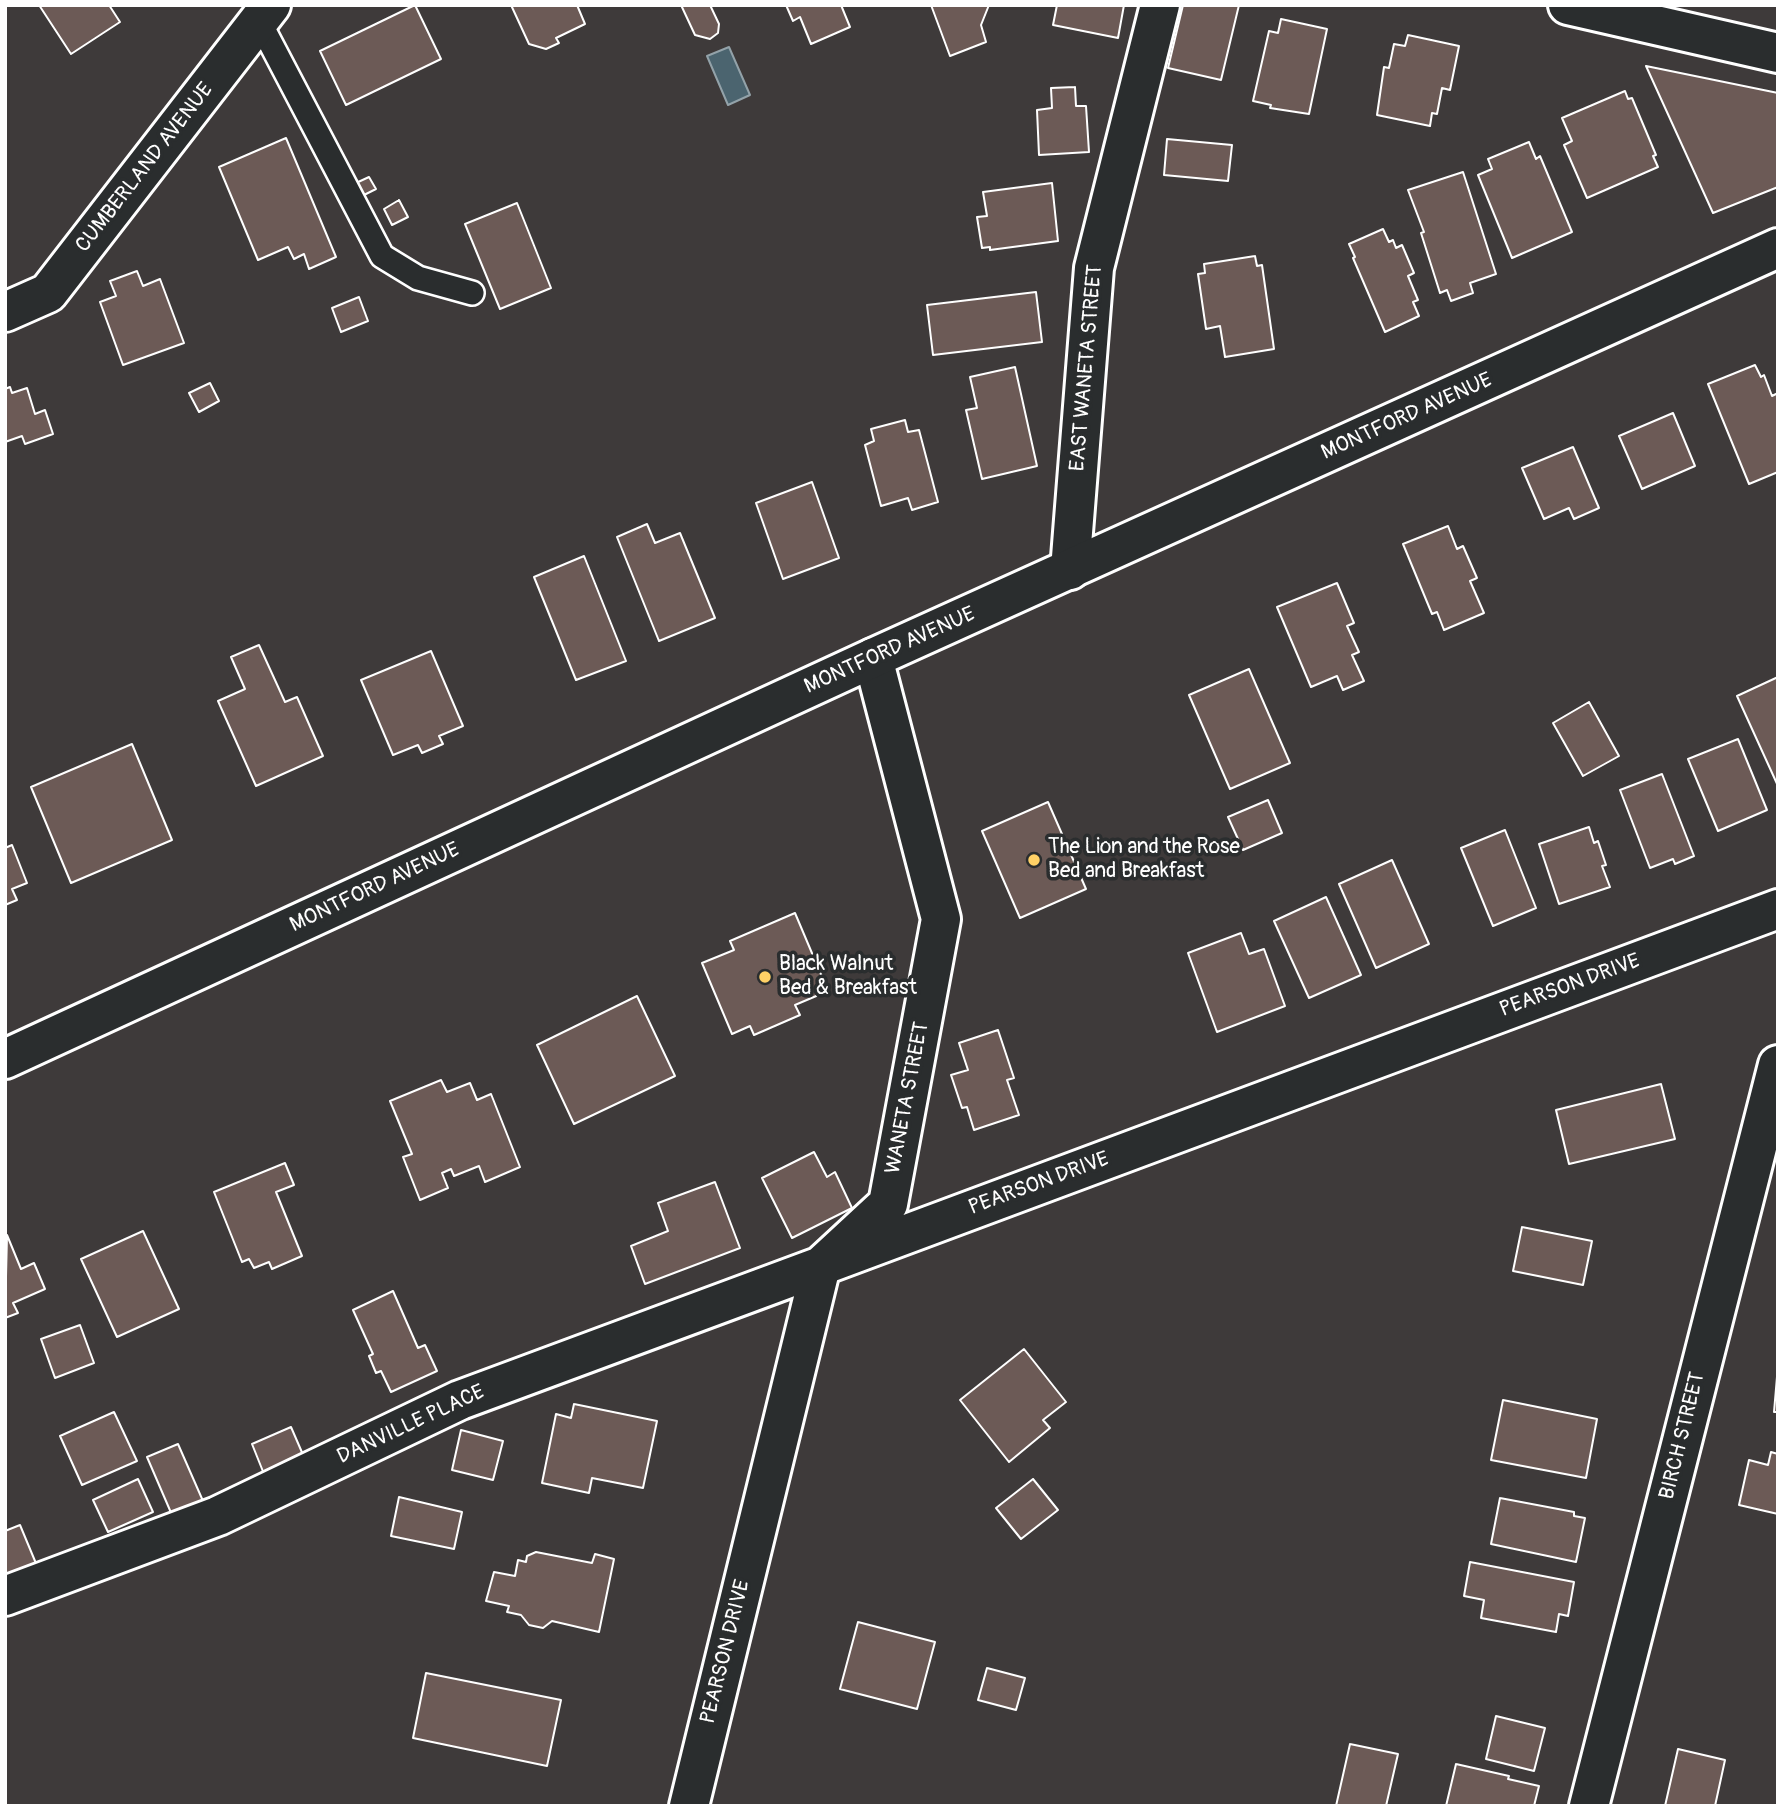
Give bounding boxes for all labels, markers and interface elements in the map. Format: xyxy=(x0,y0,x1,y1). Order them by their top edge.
street label: CUMBERLAND AVENUE xyxy=(71,78,219,258)
street label: EAST WANETA STREET xyxy=(1065,264,1109,472)
street label: MONTFORD AVENUE xyxy=(1318,368,1496,466)
street label: MONTFORD AVENUE xyxy=(801,602,979,700)
place label: The Lion and the Rose Bed and Breakfast xyxy=(1048,835,1240,885)
street label: MONTFORD AVENUE xyxy=(286,838,464,938)
marker: The Lion and the Rose Bed and Breakfast xyxy=(1026,852,1042,868)
street label: PEARSON DRIVE xyxy=(1496,949,1644,1023)
place label: Black Walnut Bed & Breakfast xyxy=(779,952,917,1002)
marker: Black Walnut Bed & Breakfast xyxy=(757,969,773,985)
street label: WANETA STREET xyxy=(881,1020,935,1176)
street label: PEARSON DRIVE xyxy=(965,1147,1113,1221)
street label: BIRCH STREET xyxy=(1655,1370,1711,1502)
street label: DANVILLE PLACE xyxy=(333,1380,489,1470)
street label: PEARSON DRIVE xyxy=(696,1577,756,1727)

